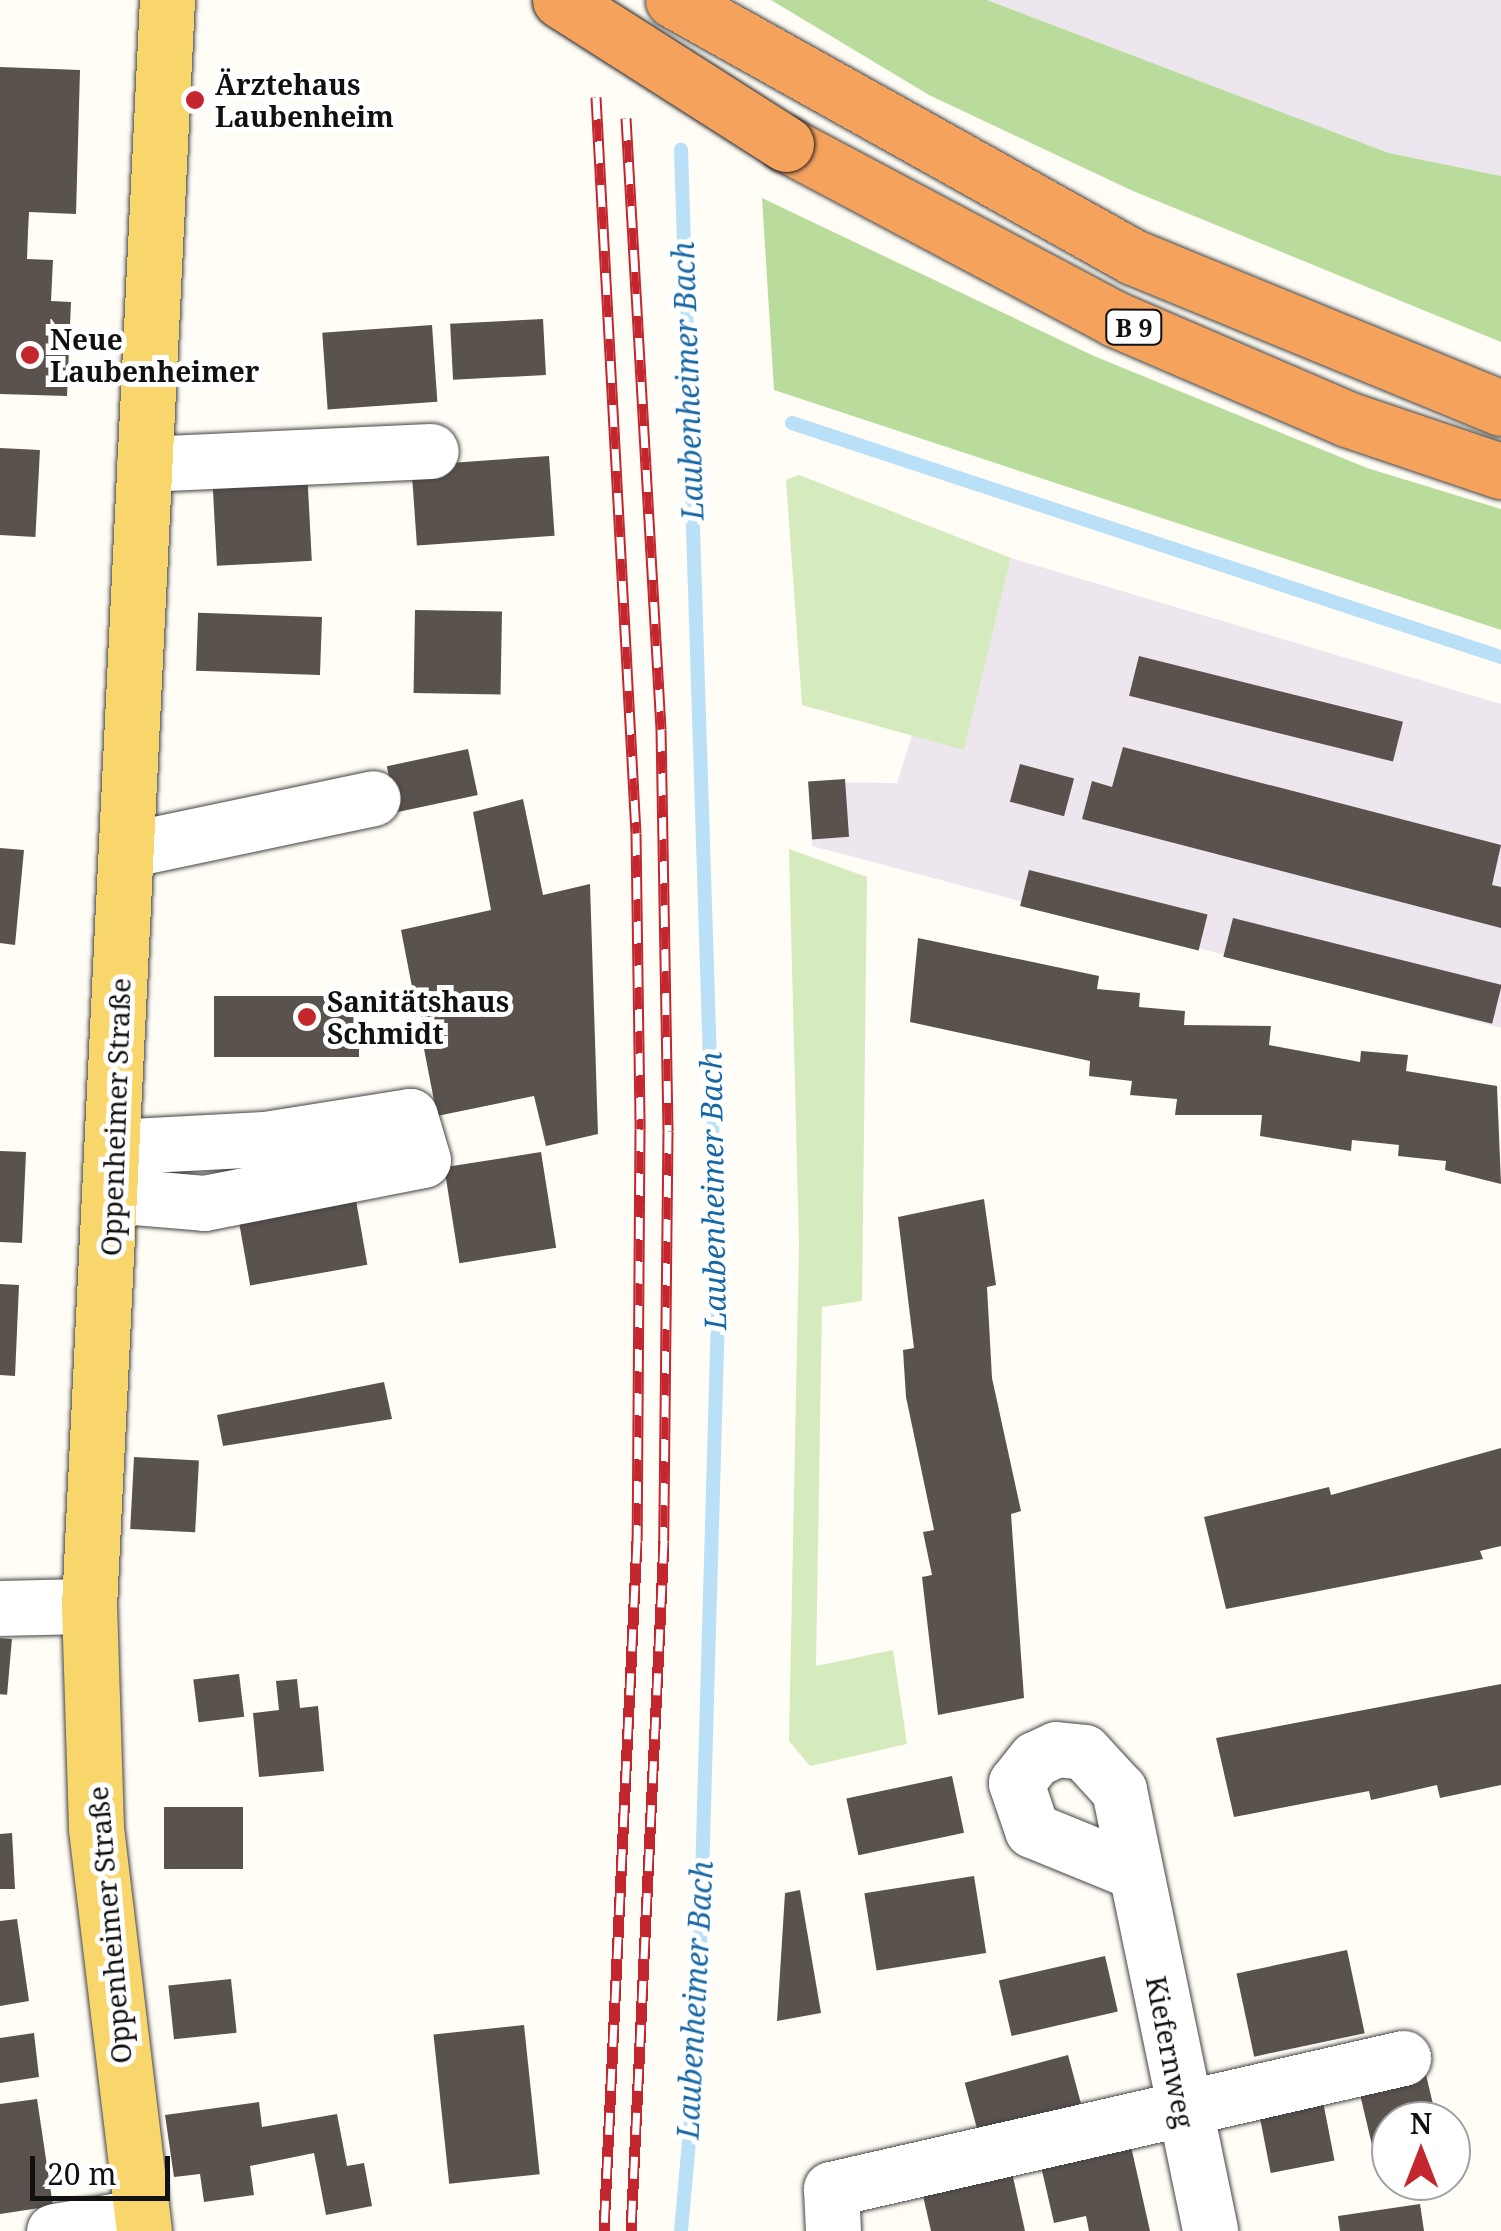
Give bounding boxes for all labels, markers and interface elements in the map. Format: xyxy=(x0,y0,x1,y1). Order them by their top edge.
place label: Ärztehaus Laubenheim xyxy=(215,67,394,133)
marker: Ärztehaus Laubenheim xyxy=(184,89,206,111)
water label: Laubenheimer Bach xyxy=(665,241,711,521)
road number: B 9 xyxy=(1104,307,1164,347)
place label: Neue Laubenheimer xyxy=(50,322,259,388)
marker: Neue Laubenheimer xyxy=(19,344,41,366)
street label: Oppenheimer Straße xyxy=(93,977,137,1257)
place label: Sanitätshaus Schmidt xyxy=(327,984,509,1050)
marker: Sanitätshaus Schmidt xyxy=(296,1006,318,1028)
water label: Laubenheimer Bach xyxy=(693,1051,733,1331)
street label: Oppenheimer Straße xyxy=(80,1785,138,2065)
water label: Laubenheimer Bach xyxy=(670,1860,720,2140)
street label: Kiefernweg xyxy=(1140,1973,1202,2131)
north arrow xyxy=(1371,2101,1471,2201)
text: N xyxy=(1410,2104,1432,2142)
scale bar xyxy=(35,2136,175,2198)
text: 20 m xyxy=(47,2153,117,2194)

